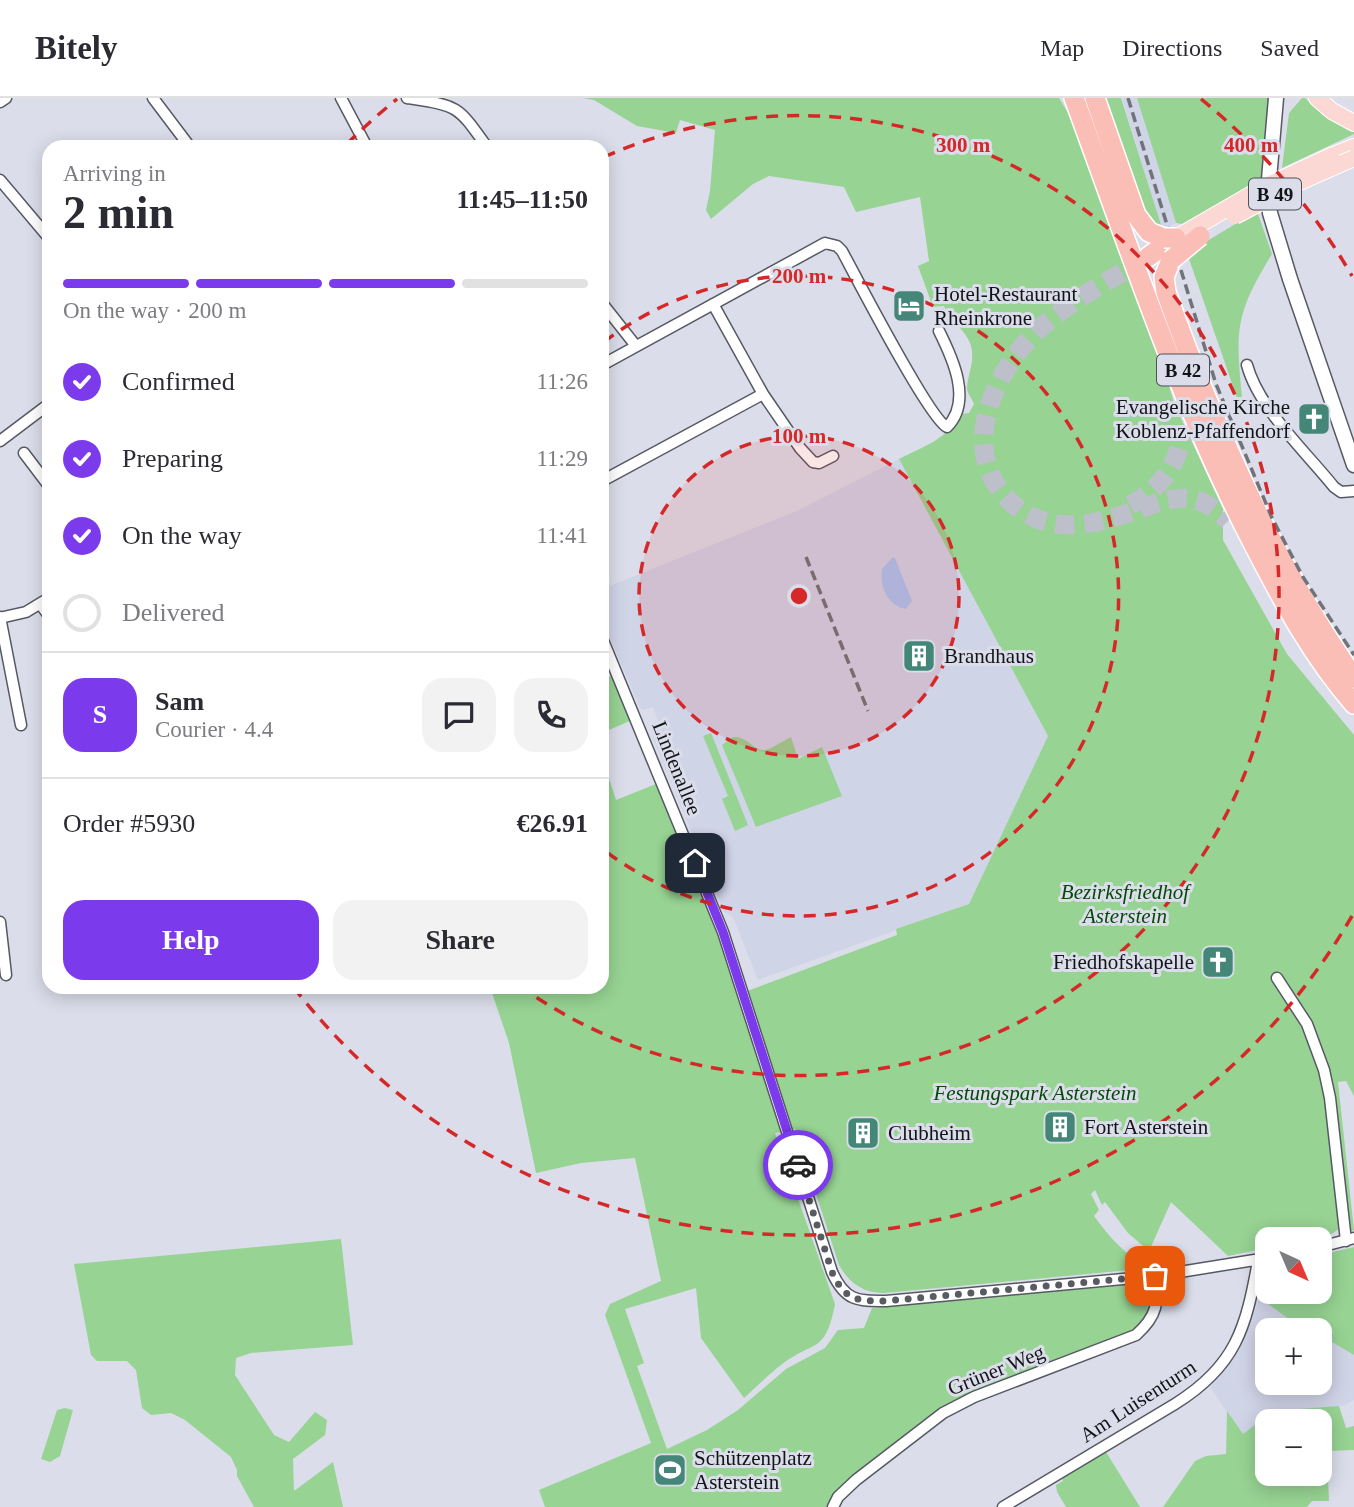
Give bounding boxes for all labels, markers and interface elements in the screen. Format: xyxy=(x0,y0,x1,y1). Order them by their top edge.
text: Bitely xyxy=(35,30,117,66)
text: Map xyxy=(1040,35,1084,61)
text: Directions xyxy=(1122,35,1222,61)
text: Saved xyxy=(1260,35,1319,61)
text: 300 m xyxy=(936,133,991,157)
text: 400 m xyxy=(1224,133,1279,157)
text: Arriving in xyxy=(63,161,166,186)
road number: B 49 xyxy=(1249,178,1301,209)
text: 11:45–11:50 xyxy=(457,185,588,214)
text: 2 min xyxy=(63,187,174,238)
text: 200 m xyxy=(772,264,827,288)
place label: Hotel-Restaurant Rheinkrone xyxy=(934,282,1078,330)
hotel icon: Hotel-Restaurant Rheinkrone xyxy=(890,287,928,325)
text: On the way · 200 m xyxy=(63,298,246,323)
road number: B 42 xyxy=(1157,354,1209,386)
icon: check xyxy=(63,363,101,401)
text: Confirmed xyxy=(122,367,235,396)
text: 11:26 xyxy=(536,369,588,394)
place label: Evangelische Kirche Koblenz-Pfaffendorf xyxy=(1115,395,1290,443)
church icon: Evangelische Kirche Koblenz-Pfaffendorf xyxy=(1295,400,1333,438)
text: 100 m xyxy=(772,424,827,448)
icon: check xyxy=(63,440,101,478)
text: Preparing xyxy=(122,444,223,473)
text: 11:29 xyxy=(536,446,588,471)
icon: check xyxy=(63,517,101,555)
text: On the way xyxy=(122,521,242,550)
text: 11:41 xyxy=(536,523,588,548)
centre of rings xyxy=(787,584,811,608)
text: Delivered xyxy=(122,598,225,627)
building icon: Brandhaus xyxy=(900,637,938,675)
place label: Brandhaus xyxy=(944,644,1034,668)
button: chat xyxy=(422,678,496,752)
button: phone xyxy=(514,678,588,752)
text: Sam xyxy=(155,687,204,716)
text: S xyxy=(93,700,107,729)
text: Courier · 4.4 xyxy=(155,717,273,742)
street label: Lindenallee xyxy=(647,718,707,818)
text: Order #5930 xyxy=(63,809,195,838)
text: €26.91 xyxy=(517,809,588,838)
pin xyxy=(665,833,725,893)
icon: home xyxy=(676,844,714,882)
park label: Bezirksfriedhof Asterstein xyxy=(1061,880,1192,928)
button: Help xyxy=(63,900,319,980)
button: Share xyxy=(333,900,588,980)
church icon: Friedhofskapelle xyxy=(1199,943,1237,981)
place label: Friedhofskapelle xyxy=(1053,950,1194,974)
park label: Festungspark Asterstein xyxy=(932,1081,1137,1105)
building icon: Fort Asterstein xyxy=(1041,1108,1079,1146)
building icon: Clubheim xyxy=(844,1114,882,1152)
place label: Fort Asterstein xyxy=(1084,1115,1209,1139)
place label: Clubheim xyxy=(888,1121,971,1145)
courier xyxy=(763,1130,833,1200)
icon: car xyxy=(779,1146,817,1184)
north arrow xyxy=(1255,1227,1332,1304)
map controls xyxy=(1255,1227,1332,1486)
pin xyxy=(1125,1246,1185,1306)
icon: bag xyxy=(1136,1257,1174,1295)
button: + xyxy=(1255,1318,1332,1395)
street label: Grüner Weg xyxy=(944,1340,1048,1400)
street label: Am Luisenturm xyxy=(1075,1355,1201,1447)
button: − xyxy=(1255,1409,1332,1486)
place label: Schützenplatz Asterstein xyxy=(694,1446,812,1494)
sports icon: Schützenplatz Asterstein xyxy=(651,1451,689,1489)

